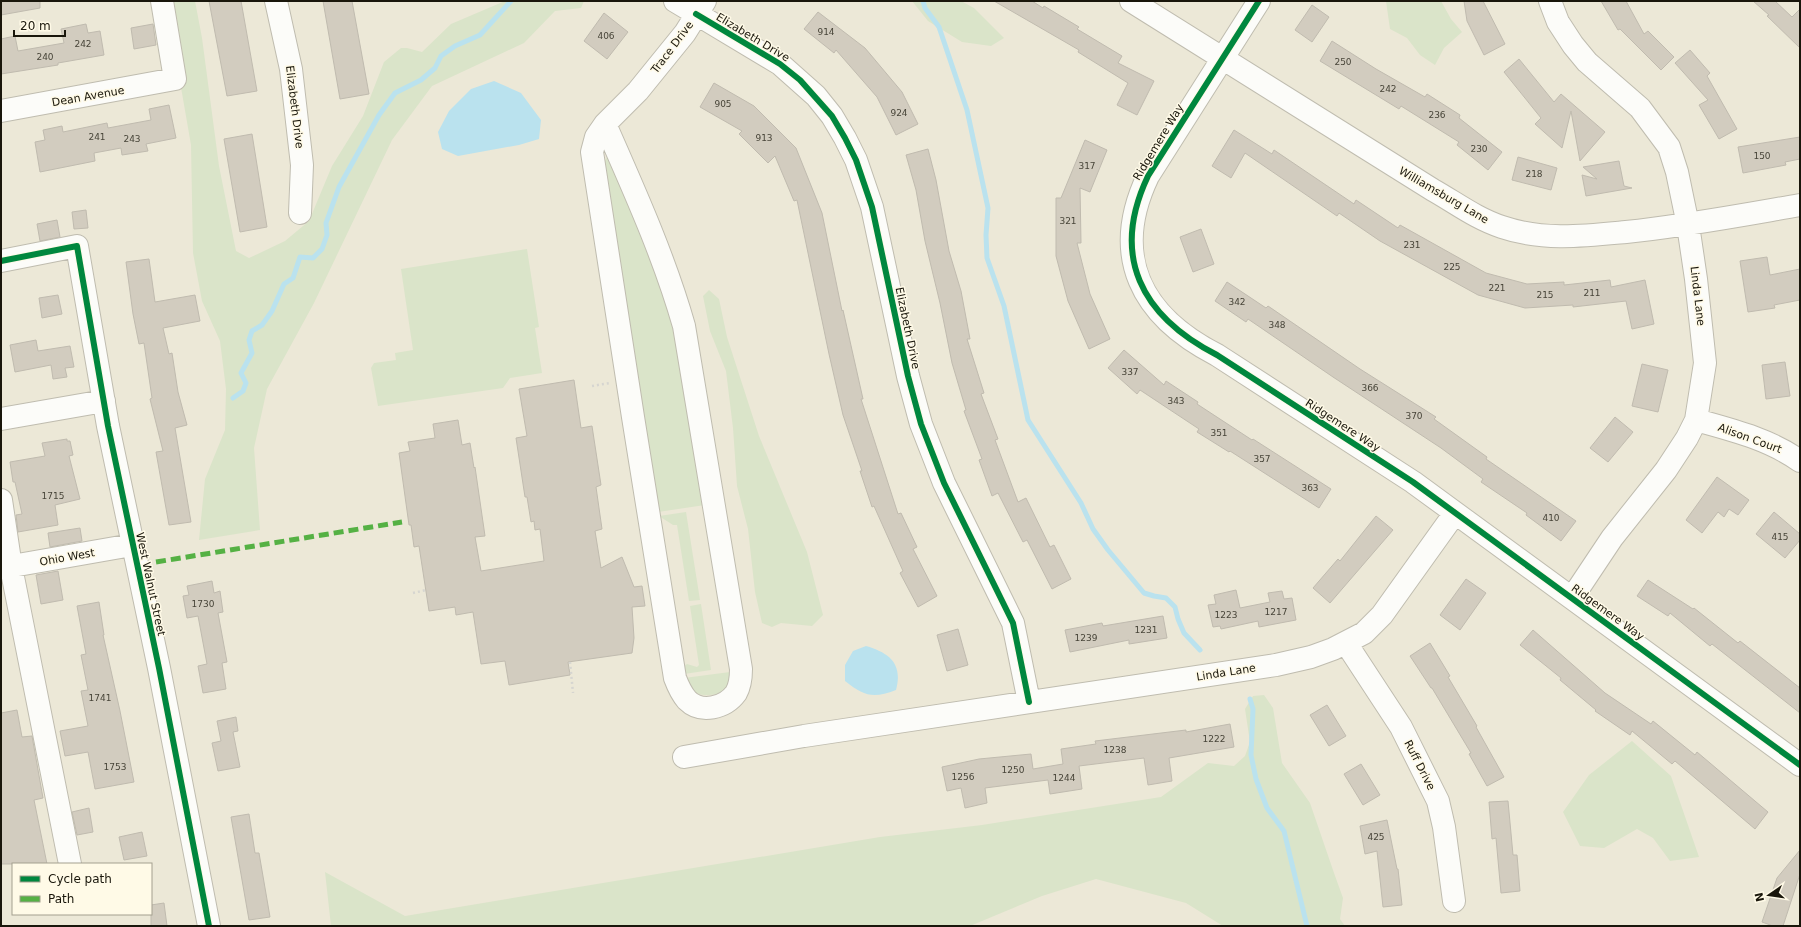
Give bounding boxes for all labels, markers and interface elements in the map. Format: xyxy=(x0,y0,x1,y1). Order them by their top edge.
street label: Elizabeth Drive xyxy=(714,10,792,65)
scale bar xyxy=(14,12,65,38)
street label: Trace Drive xyxy=(648,18,696,77)
text: 20 m xyxy=(20,19,51,33)
house number: 914 xyxy=(817,27,835,37)
house number: 406 xyxy=(597,31,615,41)
house number: 242 xyxy=(74,39,92,49)
house number: 240 xyxy=(36,52,54,62)
house number: 250 xyxy=(1334,57,1352,67)
street label: Elizabeth Drive xyxy=(283,65,306,149)
street label: Dean Avenue xyxy=(51,84,126,109)
house number: 242 xyxy=(1379,84,1397,94)
house number: 905 xyxy=(714,99,732,109)
street label: Ridgemere Way xyxy=(1130,101,1187,183)
house number: 924 xyxy=(890,108,908,118)
house number: 236 xyxy=(1428,110,1446,120)
house number: 241 xyxy=(88,132,106,142)
house number: 913 xyxy=(755,133,773,143)
house number: 243 xyxy=(123,134,141,144)
house number: 230 xyxy=(1470,144,1488,154)
house number: 150 xyxy=(1753,151,1771,161)
house number: 317 xyxy=(1078,161,1096,171)
street label: Williamsburg Lane xyxy=(1397,164,1491,227)
house number: 218 xyxy=(1525,169,1543,179)
house number: 321 xyxy=(1059,216,1077,226)
house number: 231 xyxy=(1403,240,1421,250)
house number: 225 xyxy=(1443,262,1461,272)
street label: Linda Lane xyxy=(1687,266,1708,327)
house number: 221 xyxy=(1488,283,1506,293)
street label: Elizabeth Drive xyxy=(892,286,923,370)
house number: 211 xyxy=(1583,288,1601,298)
house number: 215 xyxy=(1536,290,1554,300)
house number: 342 xyxy=(1228,297,1246,307)
house number: 348 xyxy=(1268,320,1286,330)
house number: 337 xyxy=(1121,367,1139,377)
house number: 366 xyxy=(1361,383,1379,393)
house number: 343 xyxy=(1167,396,1185,406)
street label: Ridgemere Way xyxy=(1303,396,1383,455)
house number: 370 xyxy=(1405,411,1423,421)
street label: Alison Court xyxy=(1716,421,1784,456)
house number: 351 xyxy=(1210,428,1228,438)
house number: 357 xyxy=(1253,454,1271,464)
house number: 363 xyxy=(1301,483,1319,493)
house number: 1715 xyxy=(42,491,64,501)
house number: 410 xyxy=(1542,513,1560,523)
street label: West Walnut Street xyxy=(133,531,168,638)
house number: 415 xyxy=(1771,532,1789,542)
street label: Ohio West xyxy=(38,546,96,569)
street label: Ridgemere Way xyxy=(1569,582,1647,643)
house number: 1730 xyxy=(192,599,215,609)
house number: 1217 xyxy=(1265,607,1287,617)
house number: 1223 xyxy=(1215,610,1237,620)
house number: 1231 xyxy=(1135,625,1157,635)
house number: 1239 xyxy=(1075,633,1098,643)
street label: Linda Lane xyxy=(1195,661,1257,684)
house number: 1741 xyxy=(89,693,111,703)
house number: 1222 xyxy=(1203,734,1225,744)
street label: Ruff Drive xyxy=(1401,738,1438,793)
house number: 1238 xyxy=(1104,745,1127,755)
house number: 1753 xyxy=(104,762,126,772)
house number: 1250 xyxy=(1002,765,1025,775)
house number: 1256 xyxy=(952,772,975,782)
house number: 1244 xyxy=(1053,773,1076,783)
house number: 425 xyxy=(1367,832,1385,842)
legend xyxy=(12,863,152,915)
text: Cycle path xyxy=(48,872,112,886)
north arrow xyxy=(1749,875,1789,915)
text: N xyxy=(1752,891,1767,903)
text: Path xyxy=(48,892,74,906)

